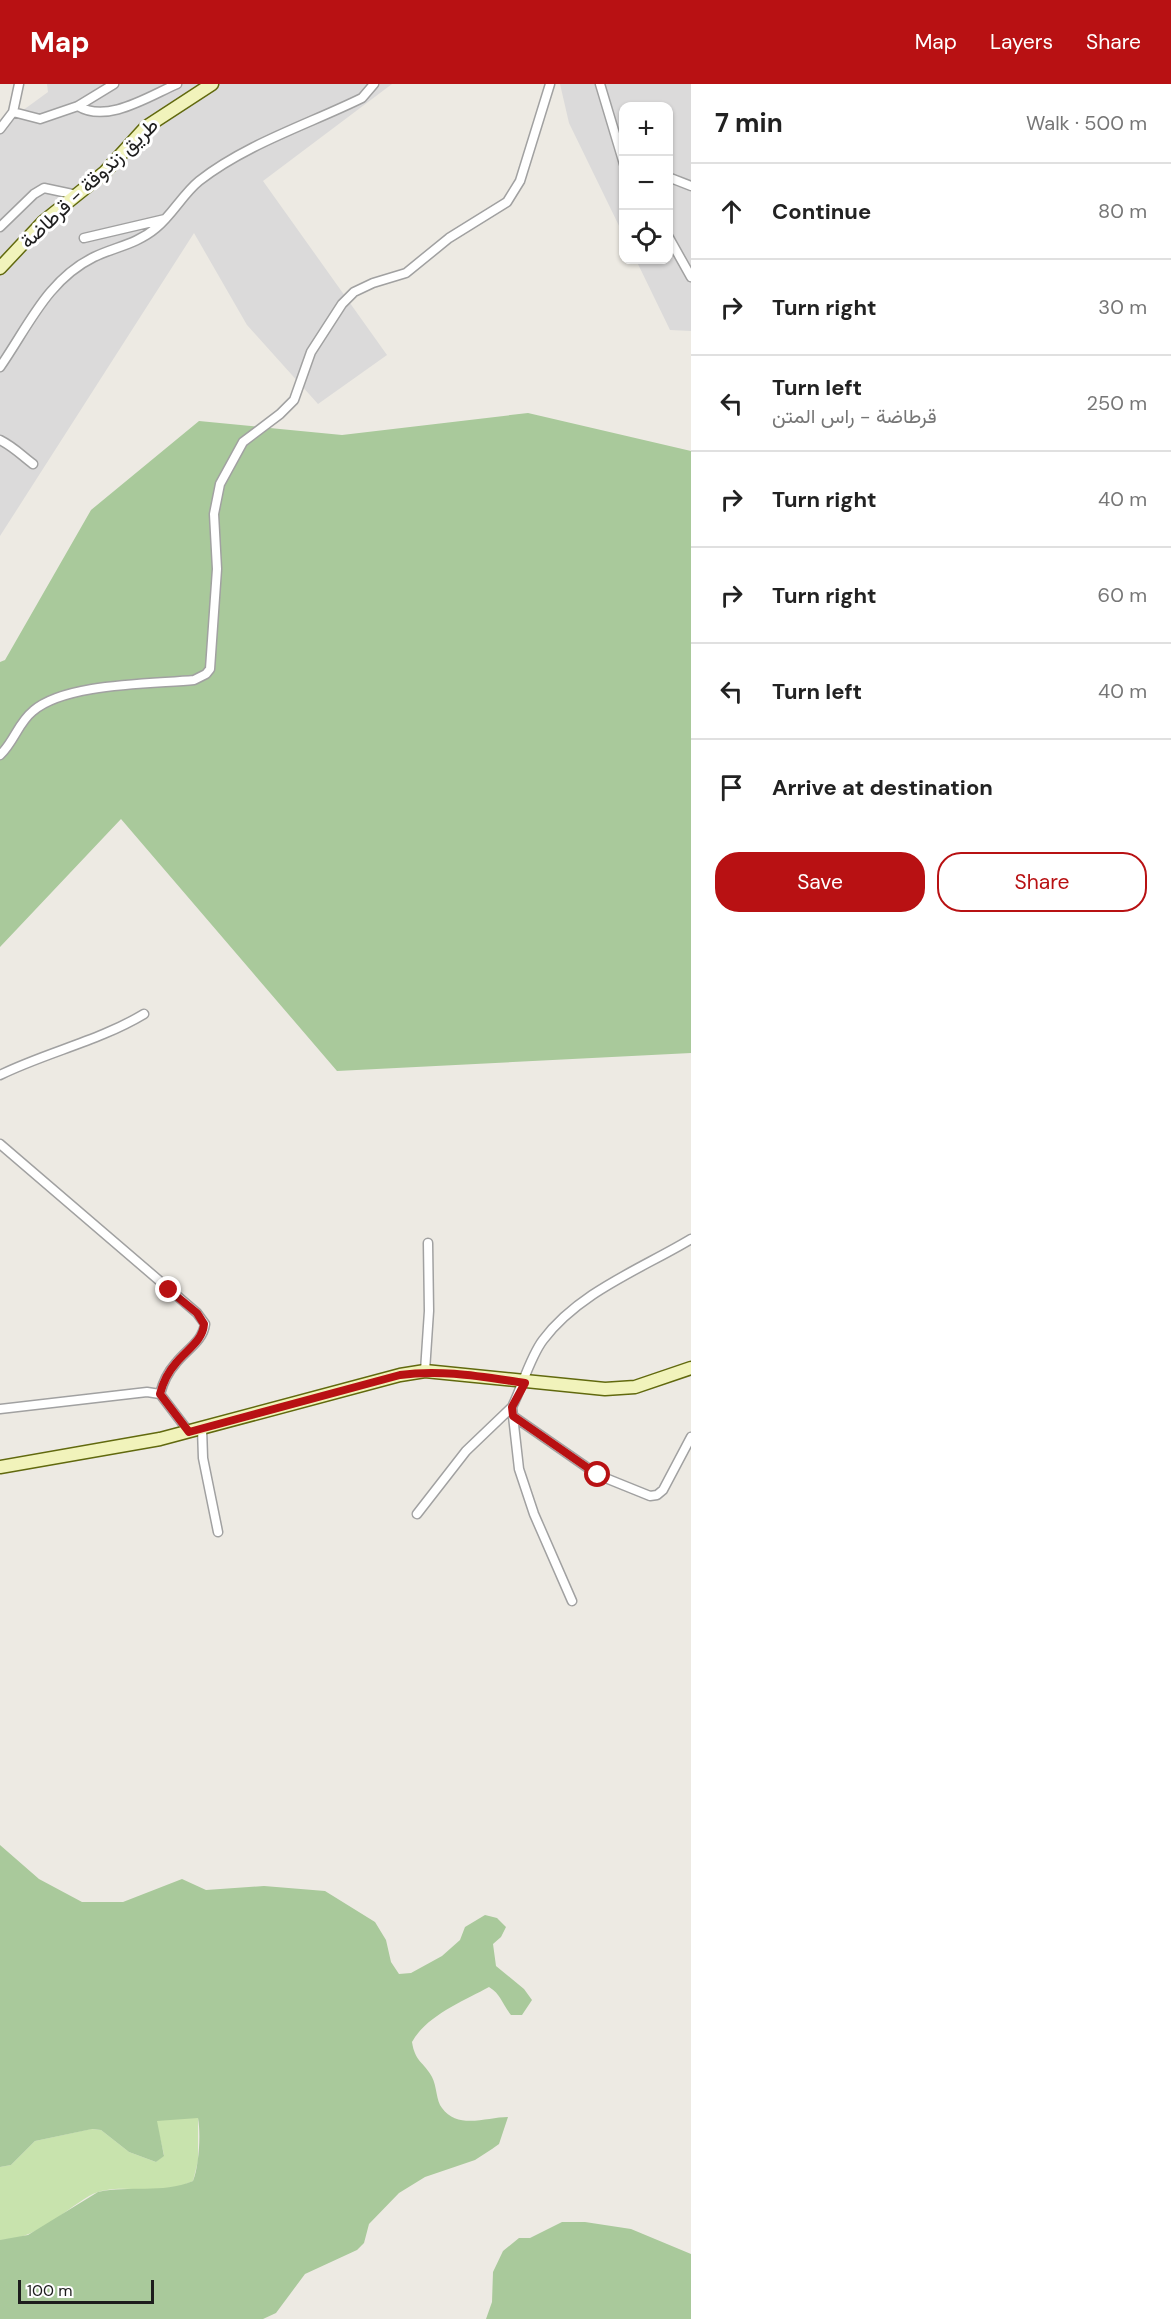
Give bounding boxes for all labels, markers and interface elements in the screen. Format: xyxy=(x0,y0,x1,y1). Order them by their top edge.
text: Map xyxy=(30,24,90,61)
text: Map xyxy=(915,28,957,56)
text: Layers xyxy=(990,28,1053,56)
text: Share xyxy=(1086,28,1141,56)
map controls xyxy=(619,102,673,264)
button: + xyxy=(619,102,673,156)
text: 7 min xyxy=(715,106,783,140)
text: Walk · 500 m xyxy=(1026,110,1147,136)
street label: طريق زندوقة - قرطاضة xyxy=(14,112,164,254)
button: − xyxy=(619,156,673,210)
icon: ahead xyxy=(715,195,748,228)
text: Continue xyxy=(772,197,871,226)
text: 80 m xyxy=(1098,198,1147,224)
button: locate xyxy=(619,210,673,264)
icon: right xyxy=(715,291,748,324)
text: Turn right xyxy=(772,293,877,322)
text: 30 m xyxy=(1098,294,1147,320)
text: Turn left xyxy=(772,373,862,402)
icon: left xyxy=(715,387,748,420)
text: 250 m xyxy=(1086,390,1147,416)
text: قرطاضة - راس المتن xyxy=(772,403,937,429)
icon: right xyxy=(715,483,748,516)
text: Turn right xyxy=(772,485,877,514)
text: 40 m xyxy=(1098,486,1147,512)
icon: right xyxy=(715,579,748,612)
text: Turn right xyxy=(772,581,877,610)
text: 60 m xyxy=(1098,582,1147,608)
icon: left xyxy=(715,675,748,708)
text: Turn left xyxy=(772,677,862,706)
text: 40 m xyxy=(1098,678,1147,704)
icon: arrive xyxy=(715,771,748,804)
text: Arrive at destination xyxy=(772,773,993,802)
button: Save xyxy=(715,852,925,912)
button: Share xyxy=(937,852,1147,912)
route end xyxy=(155,1276,181,1302)
route start xyxy=(584,1461,610,1487)
scale bar xyxy=(18,2277,154,2304)
text: 100 m xyxy=(27,2280,72,2301)

